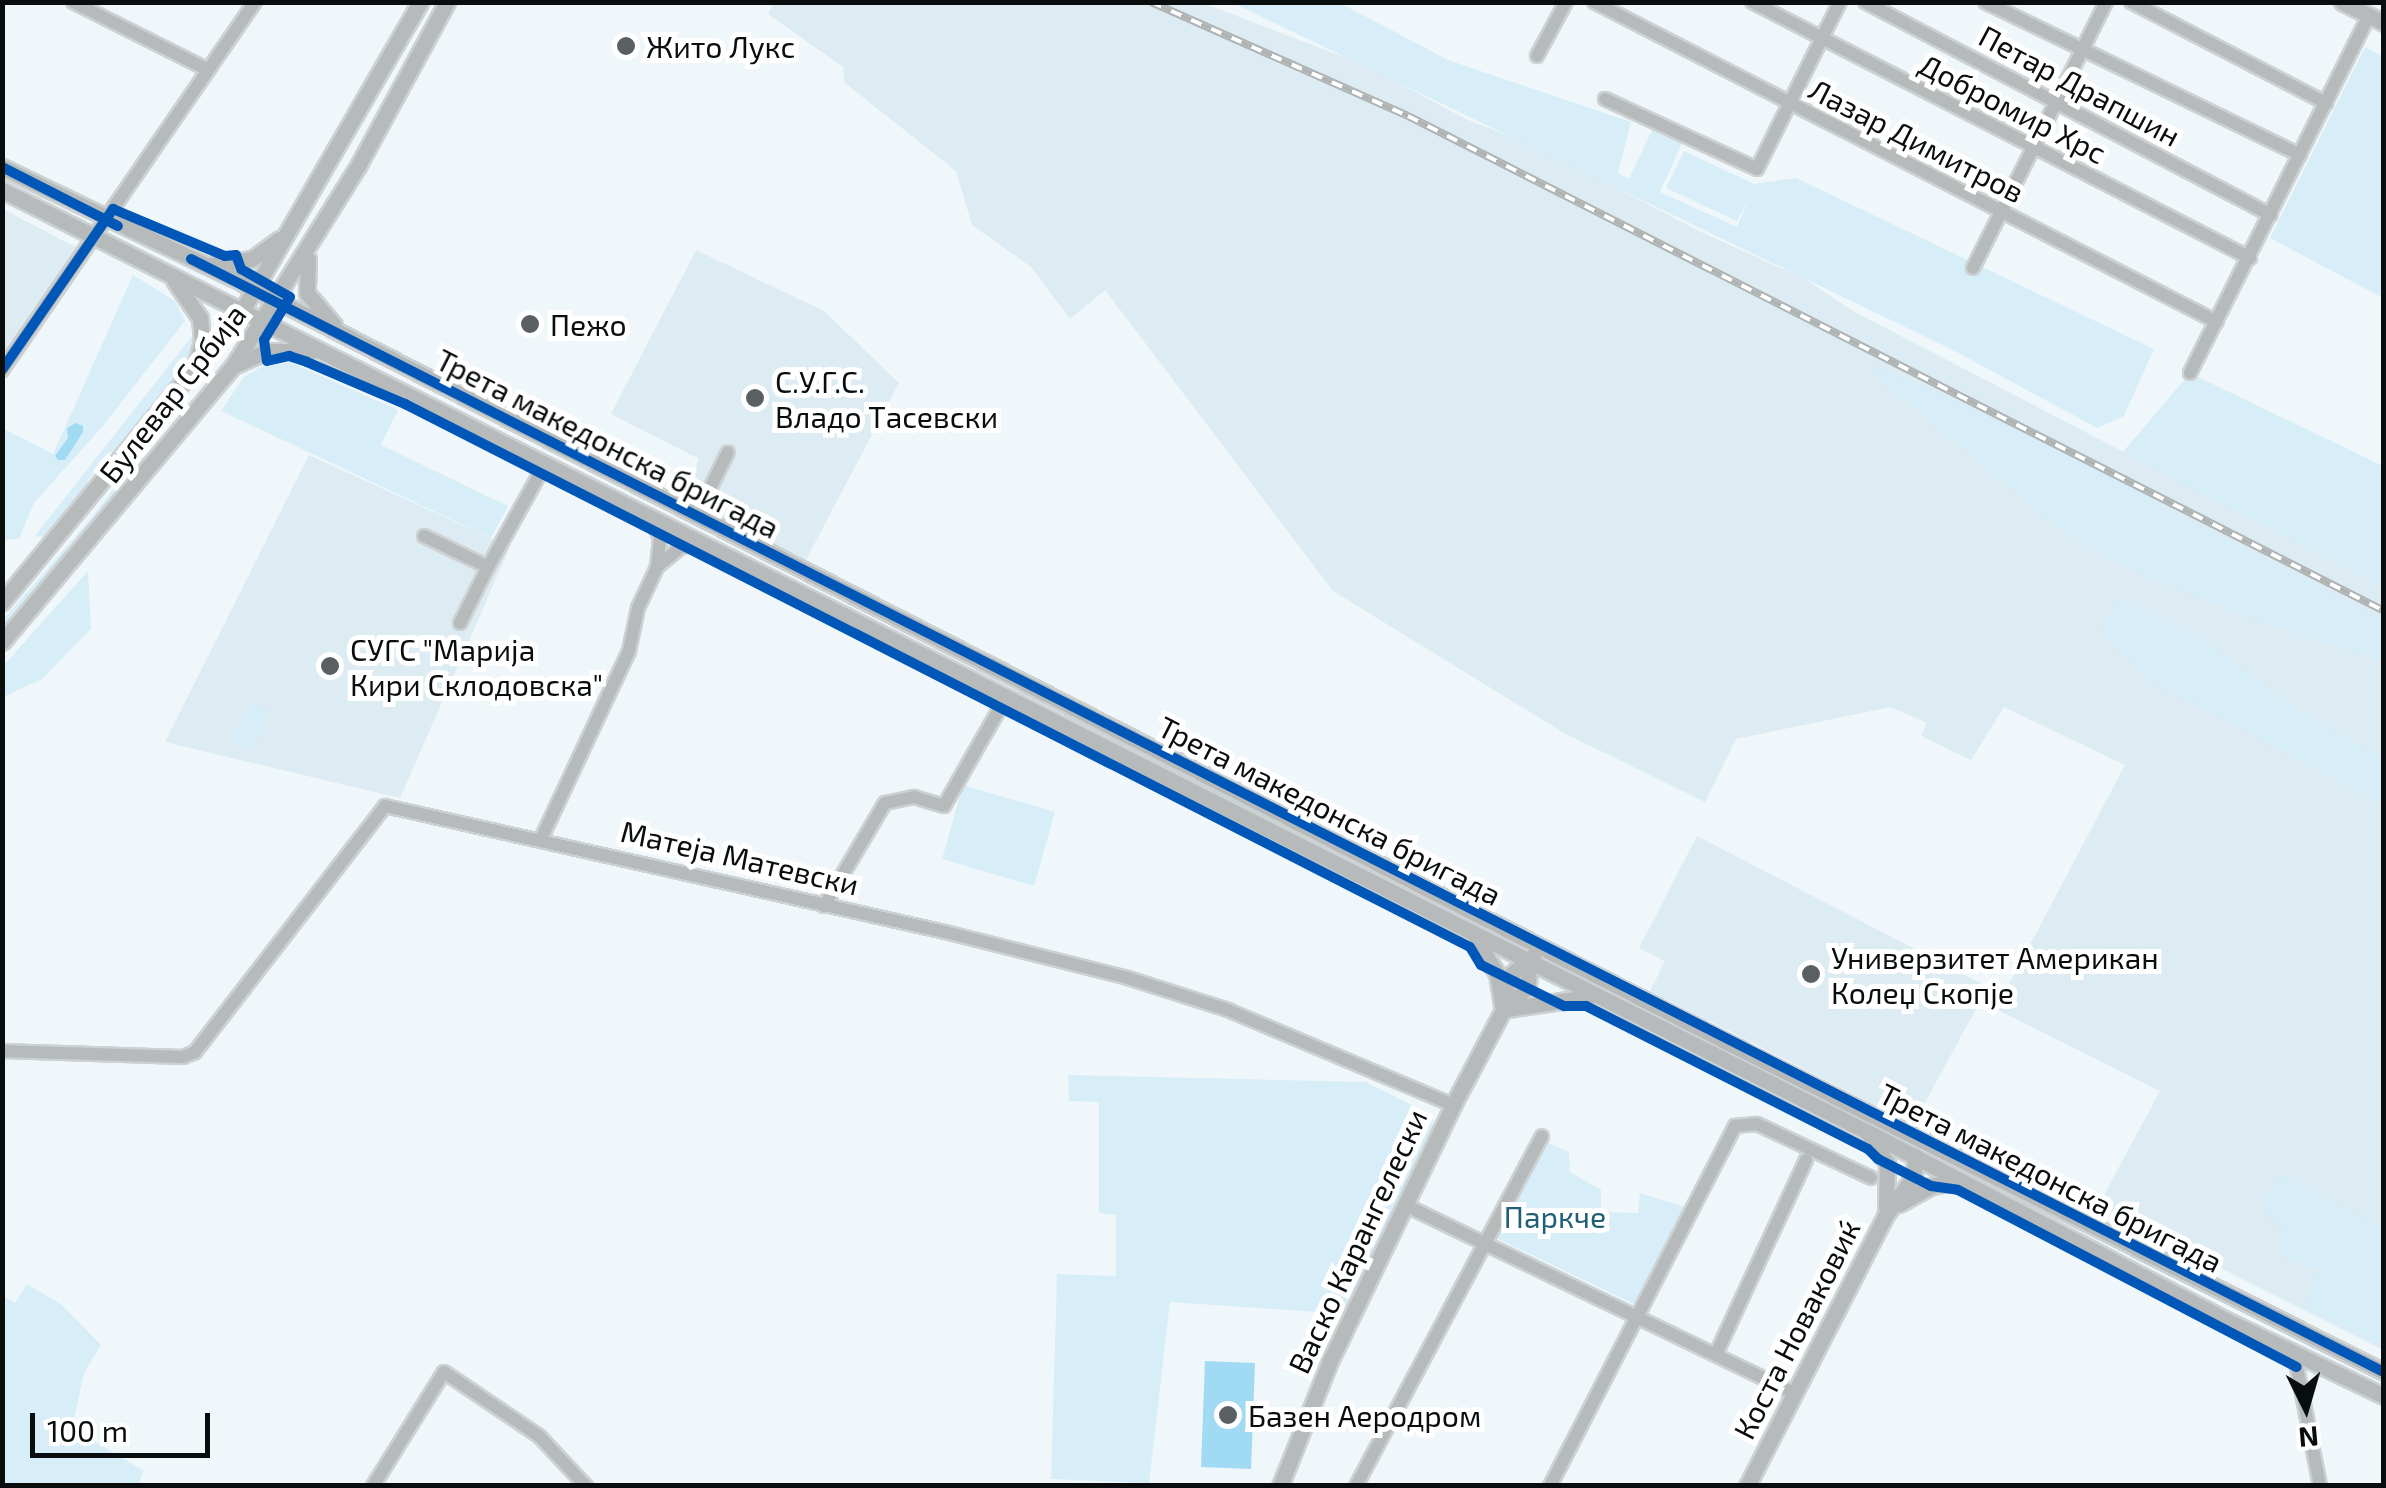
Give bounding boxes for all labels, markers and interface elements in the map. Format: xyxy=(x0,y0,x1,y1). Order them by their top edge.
street label: Петар Драпшин xyxy=(1973,17,2187,153)
place label: Жито Лукс xyxy=(646,28,795,64)
marker: Жито Лукс xyxy=(615,35,637,57)
street label: Добромир Хрс xyxy=(1914,46,2112,170)
street label: Лазар Димитров xyxy=(1804,70,2030,210)
street label: Булевар Србија xyxy=(91,297,253,489)
place label: Пежо xyxy=(550,306,627,342)
marker: Пежо xyxy=(519,313,541,335)
street label: Трета македонска бригада xyxy=(431,341,785,545)
place label: С.У.Г.С. Владо Тасевски xyxy=(775,363,998,434)
marker: С.У.Г.С. Владо Тасевски xyxy=(744,387,766,409)
place label: СУГС "Марија Кири Склодовска" xyxy=(350,631,603,702)
marker: СУГС "Марија Кири Склодовска" xyxy=(319,655,341,677)
street label: Трета македонска бригада xyxy=(1153,708,1507,912)
street label: Матеја Матевски xyxy=(618,812,862,902)
place label: Универзитет Американ Колеџ Скопје xyxy=(1831,939,2159,1010)
marker: Универзитет Американ Колеџ Скопје xyxy=(1800,963,1822,985)
street label: Трета македонска бригада xyxy=(1874,1075,2228,1279)
street label: Васко Карангелески xyxy=(1280,1103,1434,1379)
park label: Паркче xyxy=(1504,1198,1606,1234)
street label: Коста Новаковиќ xyxy=(1725,1213,1867,1445)
north arrow xyxy=(2256,1358,2356,1458)
scale bar xyxy=(35,1393,215,1455)
place label: Базен Аеродром xyxy=(1248,1397,1481,1433)
marker: Базен Аеродром xyxy=(1217,1404,1239,1426)
text: 100 m xyxy=(47,1412,128,1448)
text: N xyxy=(2297,1420,2320,1456)

